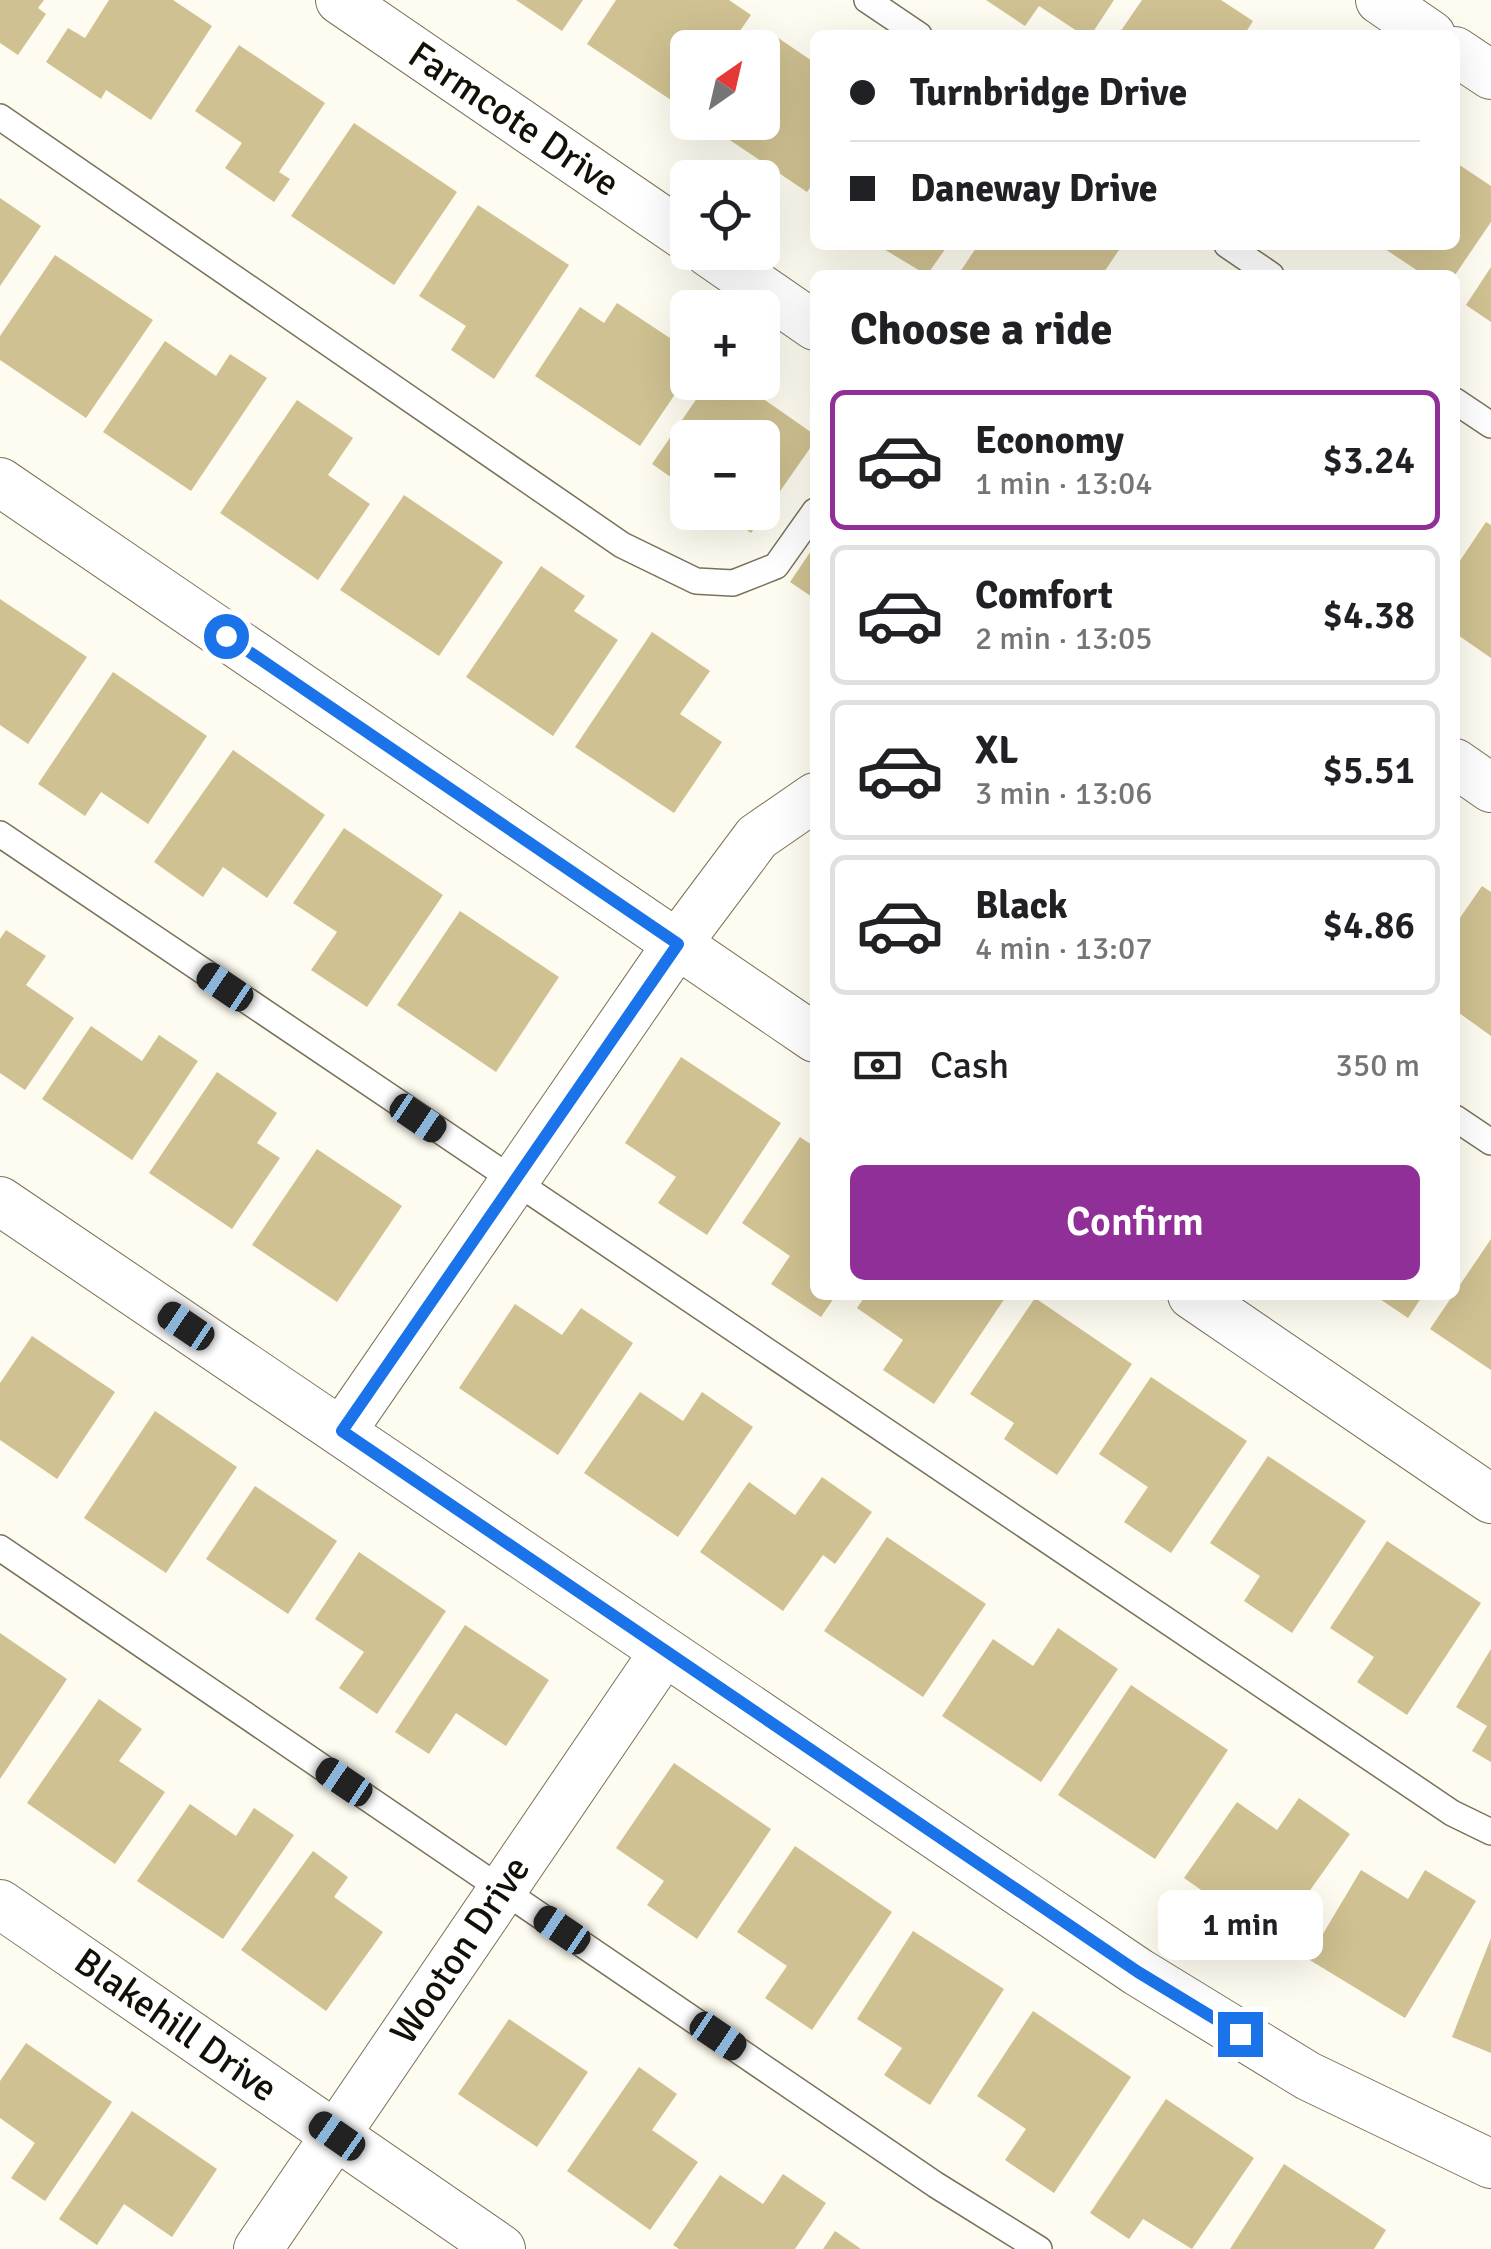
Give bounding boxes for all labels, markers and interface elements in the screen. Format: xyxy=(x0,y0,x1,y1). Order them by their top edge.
north arrow xyxy=(670,30,780,140)
map controls xyxy=(670,30,780,530)
street label: Farmcote Drive xyxy=(400,31,628,207)
text: Turnbridge Drive xyxy=(910,69,1187,116)
button: locate xyxy=(670,160,780,270)
text: Daneway Drive xyxy=(910,165,1158,212)
button: + xyxy=(670,290,780,400)
text: Choose a ride xyxy=(850,302,1113,357)
icon: car xyxy=(855,415,945,505)
text: Economy xyxy=(975,417,1124,464)
button: − xyxy=(670,420,780,530)
text: $3.24 xyxy=(1322,437,1415,484)
text: 1 min · 13:04 xyxy=(975,464,1153,503)
icon: car xyxy=(855,570,945,660)
text: Comfort xyxy=(975,572,1113,619)
text: $4.38 xyxy=(1322,592,1415,639)
route start xyxy=(204,614,249,659)
text: 2 min · 13:05 xyxy=(975,619,1153,658)
icon: car xyxy=(855,725,945,815)
text: XL xyxy=(975,727,1018,774)
text: $5.51 xyxy=(1322,747,1415,794)
text: 3 min · 13:06 xyxy=(975,774,1153,813)
icon: car xyxy=(855,880,945,970)
text: Black xyxy=(975,882,1068,929)
text: $4.86 xyxy=(1322,902,1415,949)
text: 4 min · 13:07 xyxy=(975,929,1153,968)
car xyxy=(192,958,258,1016)
icon: cash xyxy=(850,1038,905,1093)
text: Cash xyxy=(930,1042,1009,1089)
text: 350 m xyxy=(1336,1046,1420,1085)
car xyxy=(385,1089,451,1147)
button: Confirm xyxy=(850,1165,1420,1280)
car xyxy=(153,1297,219,1355)
car xyxy=(311,1753,377,1811)
street label: Wooton Drive xyxy=(380,1847,540,2053)
callout: 1 min xyxy=(1158,1889,1322,1959)
car xyxy=(529,1901,595,1959)
text: 1 min xyxy=(1202,1905,1279,1944)
street label: Blakehill Drive xyxy=(65,1938,287,2112)
car xyxy=(685,2007,751,2065)
route end xyxy=(1218,2012,1263,2057)
car xyxy=(304,2107,370,2165)

